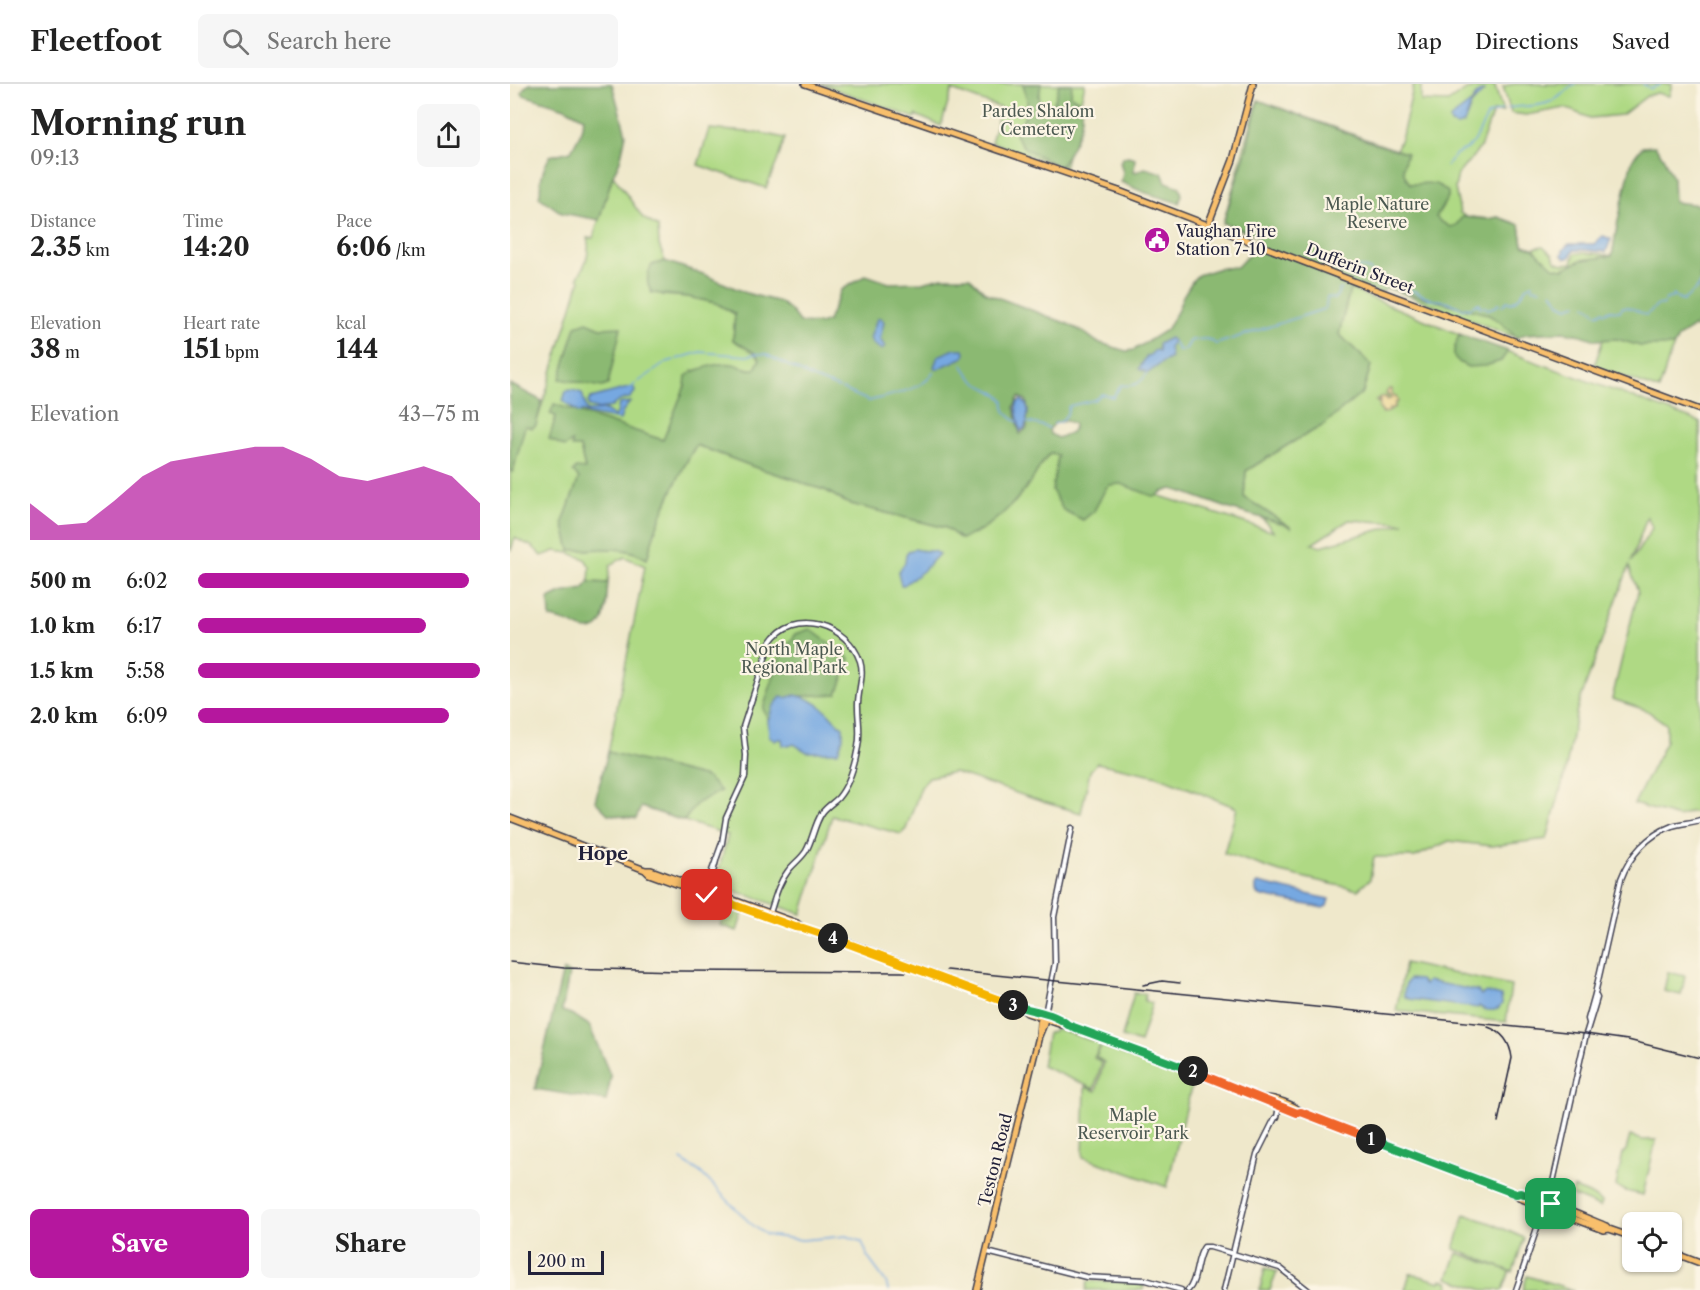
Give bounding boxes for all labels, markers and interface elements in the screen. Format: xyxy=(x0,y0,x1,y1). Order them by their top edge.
search box xyxy=(198,14,618,68)
text: Fleetfoot xyxy=(30,24,162,58)
icon: search xyxy=(219,25,252,58)
text: Search here xyxy=(267,28,391,55)
text: Map xyxy=(1397,29,1442,54)
text: Directions xyxy=(1475,29,1579,54)
text: Saved xyxy=(1612,29,1670,54)
park label: Pardes Shalom Cemetery xyxy=(982,101,1094,139)
text: Morning run xyxy=(30,103,246,144)
button: share xyxy=(417,104,480,167)
text: 09:13 xyxy=(30,146,79,170)
park label: Maple Nature Reserve xyxy=(1325,194,1429,232)
text: Distance xyxy=(30,211,96,231)
text: Time xyxy=(183,211,223,231)
text: Pace xyxy=(336,211,372,231)
place label: Vaughan Fire Station 7-10 xyxy=(1175,221,1276,259)
public building icon: Vaughan Fire Station 7-10 xyxy=(1142,225,1172,255)
text: 2.35 xyxy=(30,231,82,263)
text: 14:20 xyxy=(183,231,250,263)
text: 6:06 xyxy=(336,231,391,263)
street label: Dufferin Street xyxy=(1303,238,1417,298)
text: km xyxy=(82,240,110,260)
text: /km xyxy=(391,240,426,260)
text: Elevation xyxy=(30,313,101,333)
text: Heart rate xyxy=(183,313,260,333)
text: kcal xyxy=(336,313,366,333)
text: 38 xyxy=(30,333,61,365)
text: 151 xyxy=(183,333,221,365)
text: 144 xyxy=(336,333,379,365)
text: m xyxy=(61,342,80,362)
text: bpm xyxy=(221,342,259,362)
text: Elevation xyxy=(30,402,119,426)
text: 43–75 m xyxy=(398,402,480,426)
text: 500 m xyxy=(30,569,91,593)
text: 6:02 xyxy=(126,569,168,593)
text: 1.0 km xyxy=(30,614,95,638)
text: 6:17 xyxy=(126,614,162,638)
park label: North Maple Regional Park xyxy=(741,639,848,677)
text: 1.5 km xyxy=(30,659,94,683)
text: 5:58 xyxy=(126,659,165,683)
text: 2.0 km xyxy=(30,704,98,728)
text: 6:09 xyxy=(126,704,168,728)
district label: Hope xyxy=(578,843,628,865)
pin xyxy=(681,869,732,920)
icon: check xyxy=(690,878,723,911)
pin: 4 xyxy=(818,923,848,953)
text: 4 xyxy=(828,928,838,948)
pin: 3 xyxy=(998,990,1028,1020)
text: 3 xyxy=(1008,995,1018,1015)
pin: 2 xyxy=(1178,1056,1208,1086)
text: 2 xyxy=(1188,1061,1198,1081)
park label: Maple Reservoir Park xyxy=(1077,1105,1190,1143)
street label: Teston Road xyxy=(974,1111,1016,1209)
pin: 1 xyxy=(1356,1124,1386,1154)
text: 1 xyxy=(1367,1129,1375,1149)
pin xyxy=(1525,1178,1576,1229)
icon: arrive xyxy=(1534,1187,1567,1220)
button: Save xyxy=(30,1209,249,1278)
button: Share xyxy=(261,1209,480,1278)
map controls xyxy=(1622,1212,1682,1272)
button: locate xyxy=(1622,1212,1682,1272)
scale bar xyxy=(528,1248,604,1276)
text: 200 m xyxy=(537,1251,586,1271)

